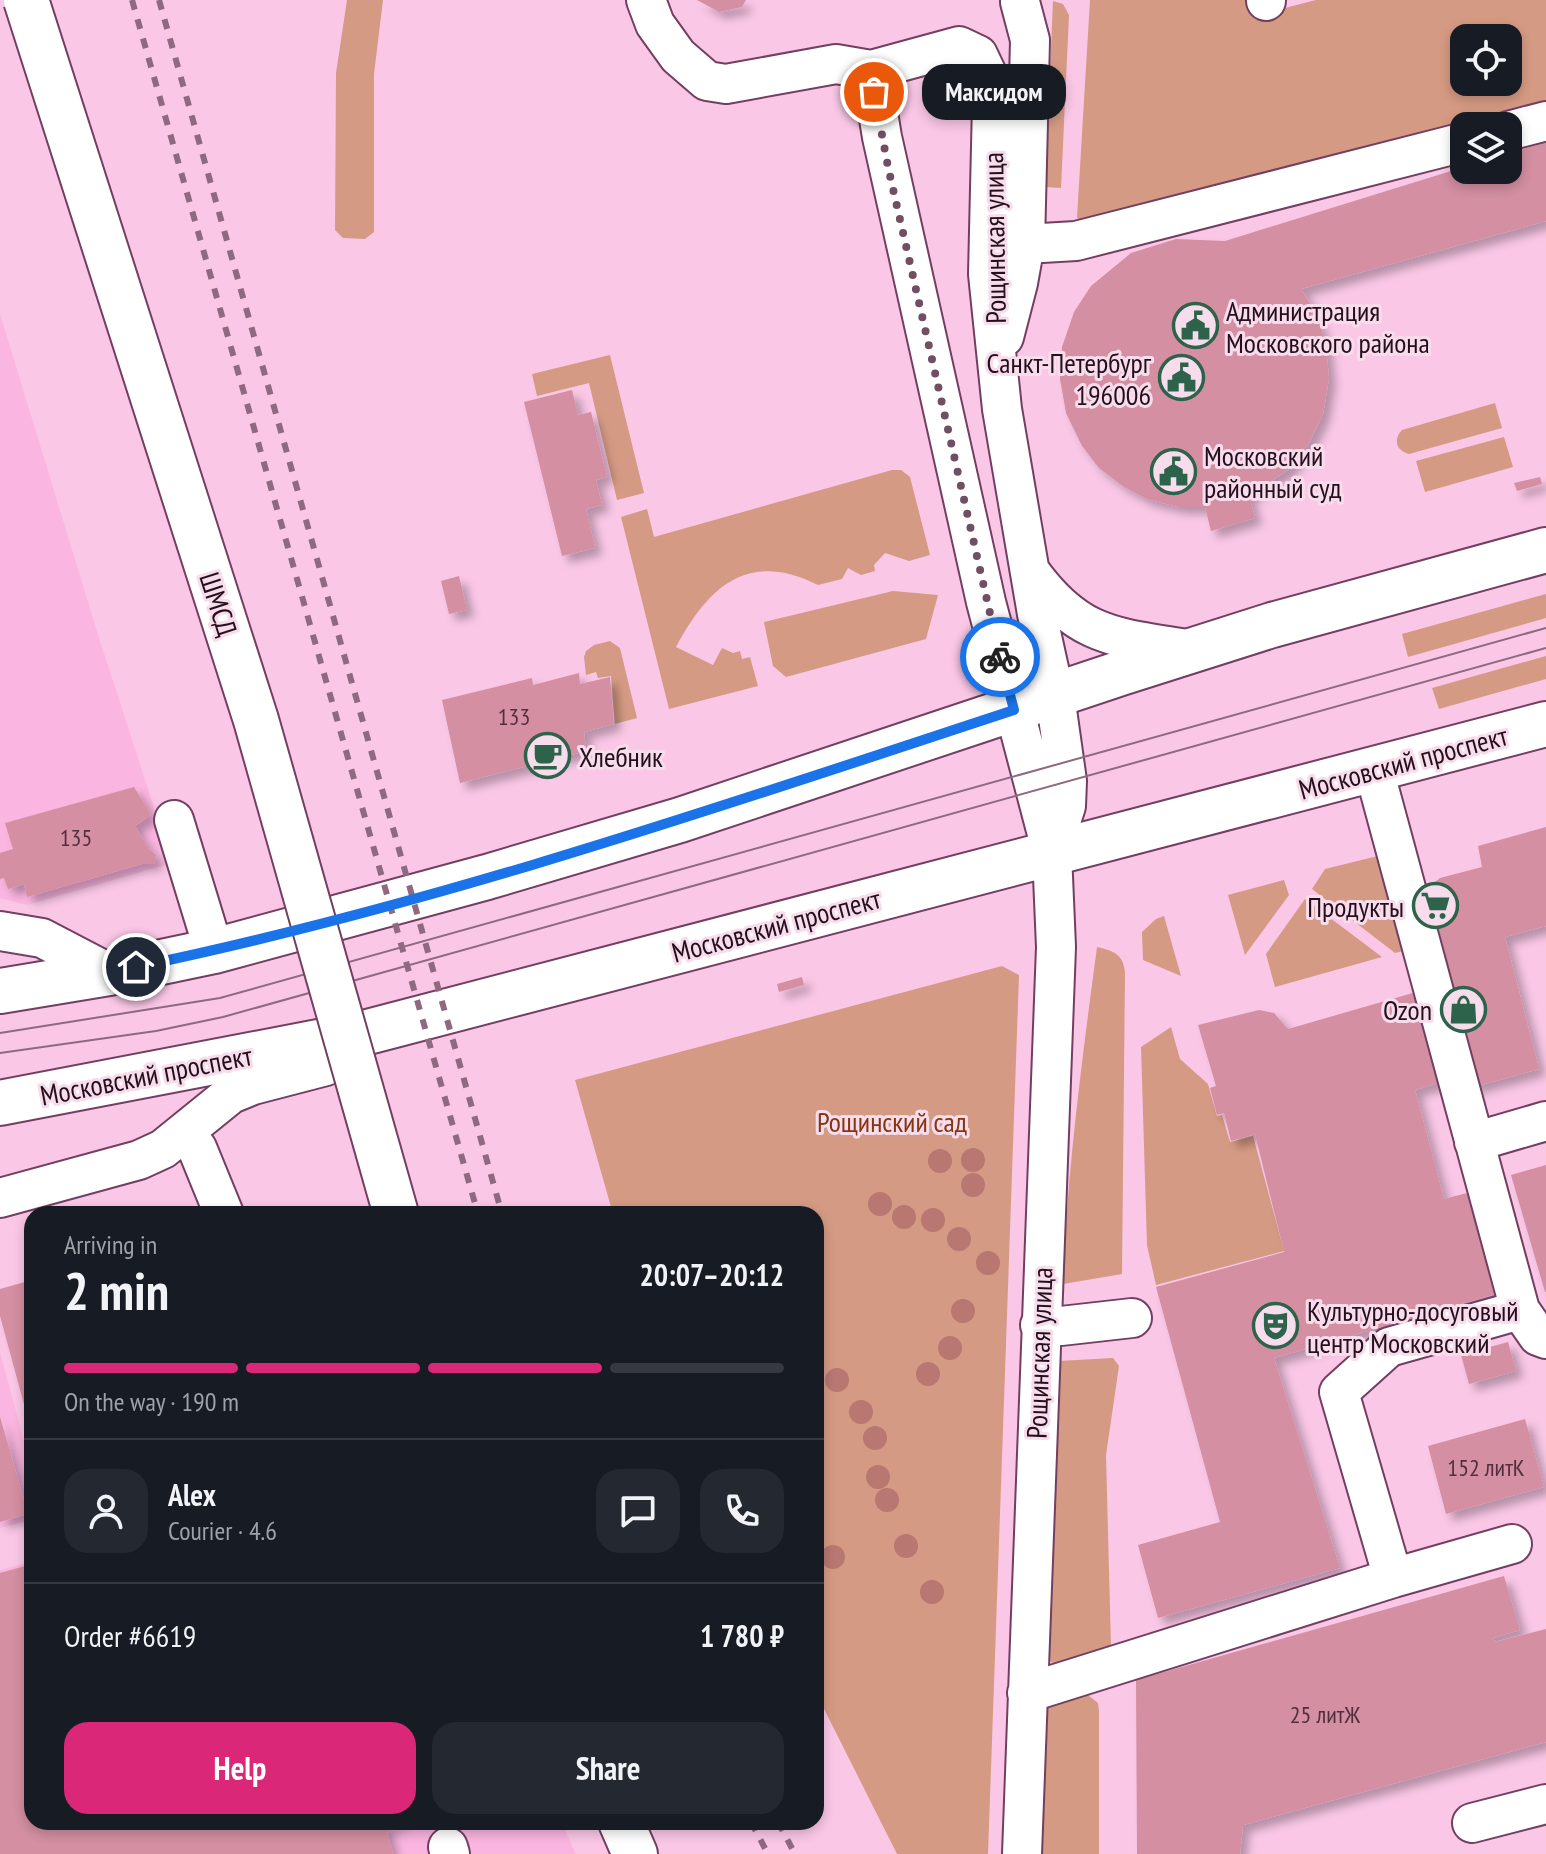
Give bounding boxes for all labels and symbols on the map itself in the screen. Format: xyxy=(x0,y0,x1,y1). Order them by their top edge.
pin xyxy=(840,58,908,126)
callout: Максидом xyxy=(922,64,1066,120)
street label: Рощинская улица xyxy=(974,152,1014,324)
place label: Администрация Московского района xyxy=(1226,292,1430,361)
public building icon: Администрация Московского района xyxy=(1171,302,1219,350)
place label: Санкт-Петербург 196006 xyxy=(986,344,1152,413)
public building icon: Санкт-Петербург 196006 xyxy=(1158,354,1206,402)
place label: Московский районный суд xyxy=(1204,437,1341,506)
public building icon: Московский районный суд xyxy=(1149,447,1197,495)
street label: ШМСД xyxy=(191,567,247,641)
courier xyxy=(960,617,1040,697)
house number: 133 xyxy=(498,701,530,732)
street label: Московский проспект xyxy=(1294,716,1512,808)
cafe icon: Хлебник xyxy=(524,732,572,780)
place label: Хлебник xyxy=(579,738,663,775)
house number: 135 xyxy=(60,822,92,853)
street label: Московский проспект xyxy=(667,879,885,971)
supermarket icon: Продукты xyxy=(1411,882,1459,930)
place label: Продукты xyxy=(1307,888,1404,925)
pin xyxy=(102,933,170,1001)
shop icon: Ozon xyxy=(1439,985,1487,1033)
place label: Ozon xyxy=(1383,991,1432,1028)
street label: Московский проспект xyxy=(37,1036,255,1114)
park label: Рощинский сад xyxy=(817,1103,967,1140)
street label: Рощинская улица xyxy=(1018,1267,1060,1439)
place label: Культурно-досуговый центр Московский xyxy=(1307,1292,1519,1361)
theatre icon: Культурно-досуговый центр Московский xyxy=(1252,1302,1300,1350)
house number: 152 литК xyxy=(1447,1452,1525,1483)
house number: 25 литЖ xyxy=(1290,1699,1360,1730)

